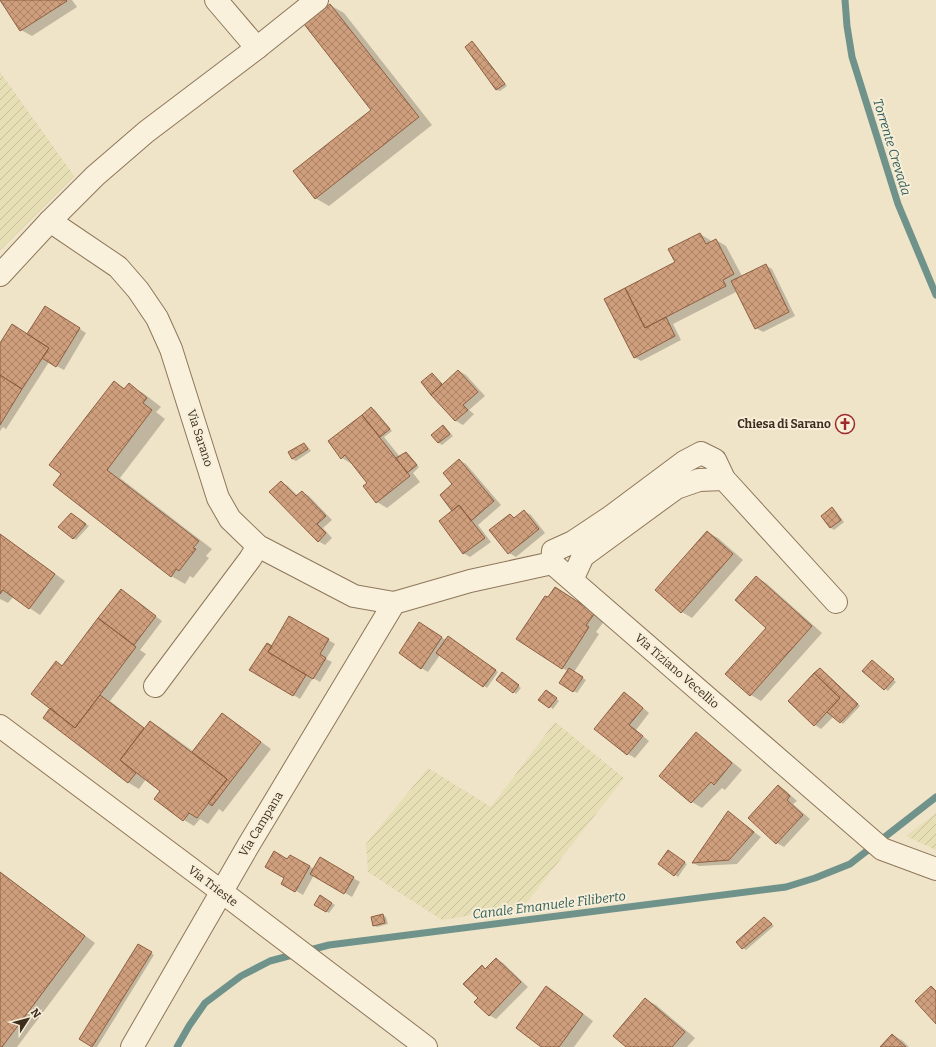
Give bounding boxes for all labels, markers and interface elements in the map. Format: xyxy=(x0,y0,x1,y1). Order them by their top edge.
water label: Torrente Crevada xyxy=(870,97,914,197)
street label: Via Sarano xyxy=(184,407,216,469)
church icon: Chiesa di Sarano xyxy=(834,413,856,435)
place label: Chiesa di Sarano xyxy=(737,417,831,431)
street label: Via Tiziano Vecellio xyxy=(632,631,722,711)
street label: Via Campana xyxy=(236,789,286,859)
street label: Via Trieste xyxy=(185,863,241,909)
water label: Canale Emanuele Filiberto xyxy=(472,888,626,922)
north arrow xyxy=(8,999,48,1039)
text: N xyxy=(28,1006,44,1021)

